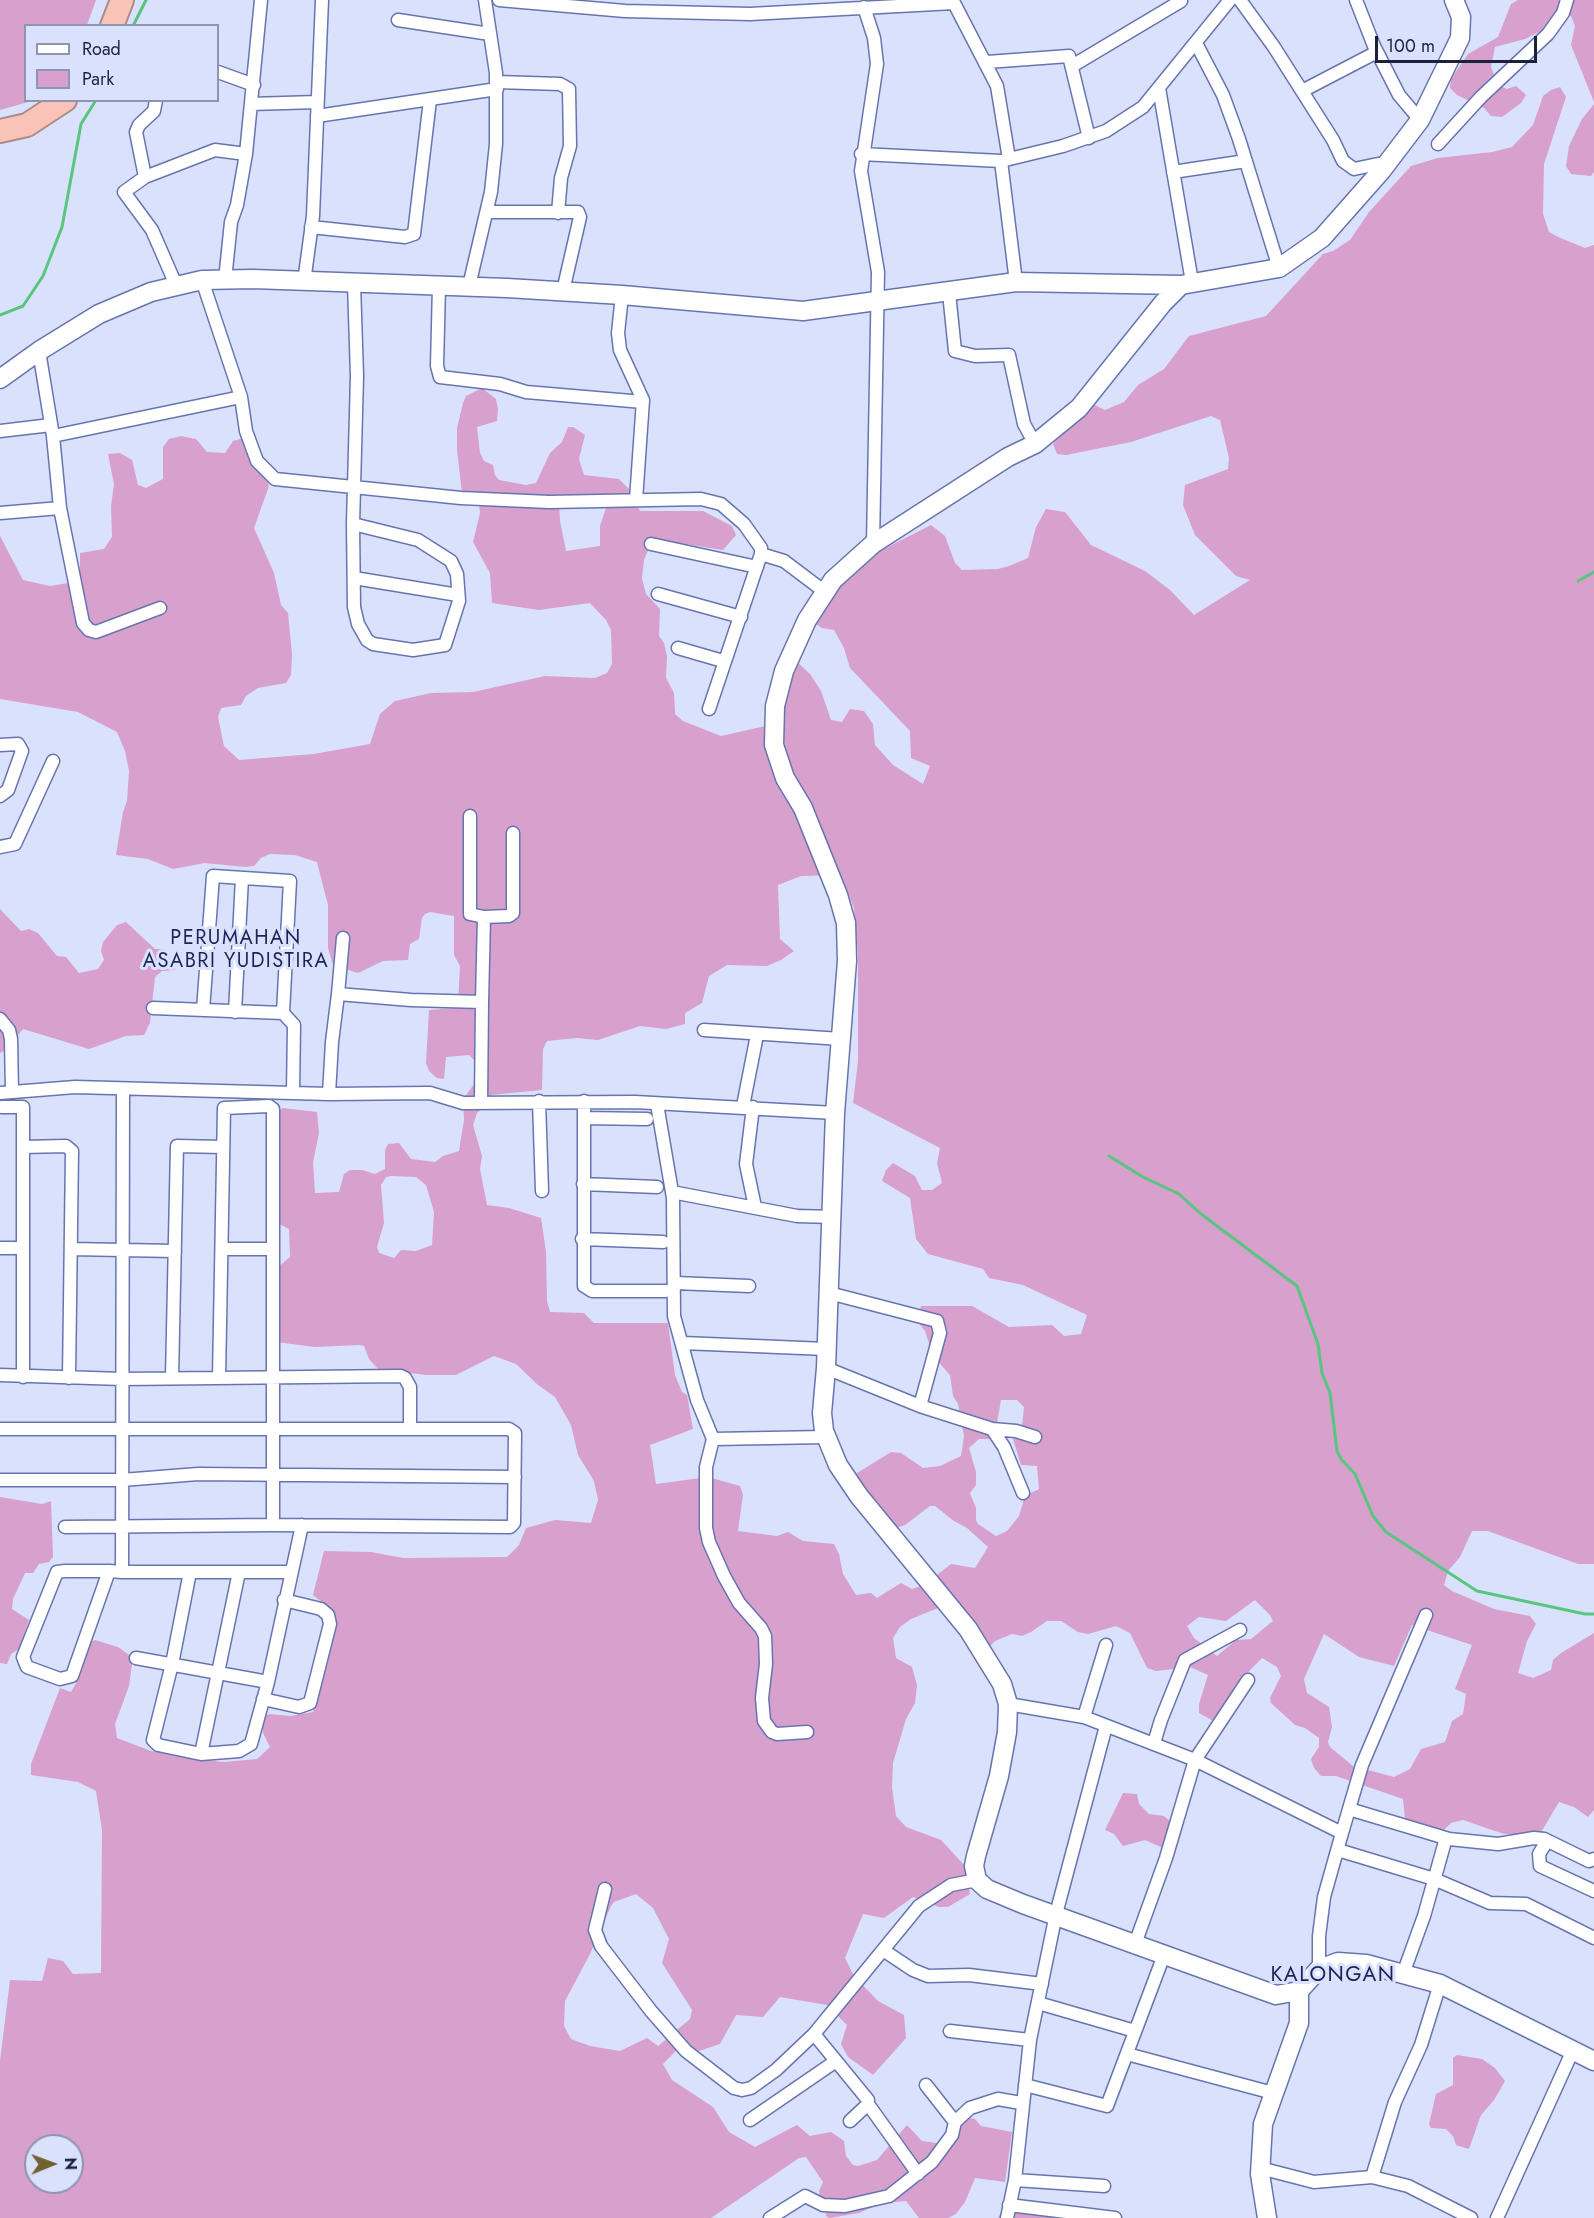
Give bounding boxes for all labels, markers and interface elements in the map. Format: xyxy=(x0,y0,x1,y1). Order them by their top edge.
legend xyxy=(24,24,219,102)
scale bar xyxy=(1378,24,1540,62)
text: 100 m xyxy=(1386,33,1435,59)
text: Road xyxy=(82,36,121,62)
text: Park xyxy=(82,66,114,92)
district label: PERUMAHAN ASABRI YUDISTIRA xyxy=(143,927,329,974)
district label: KALONGAN xyxy=(1270,1963,1396,1989)
north arrow xyxy=(24,2134,84,2194)
text: N xyxy=(59,2157,82,2170)

